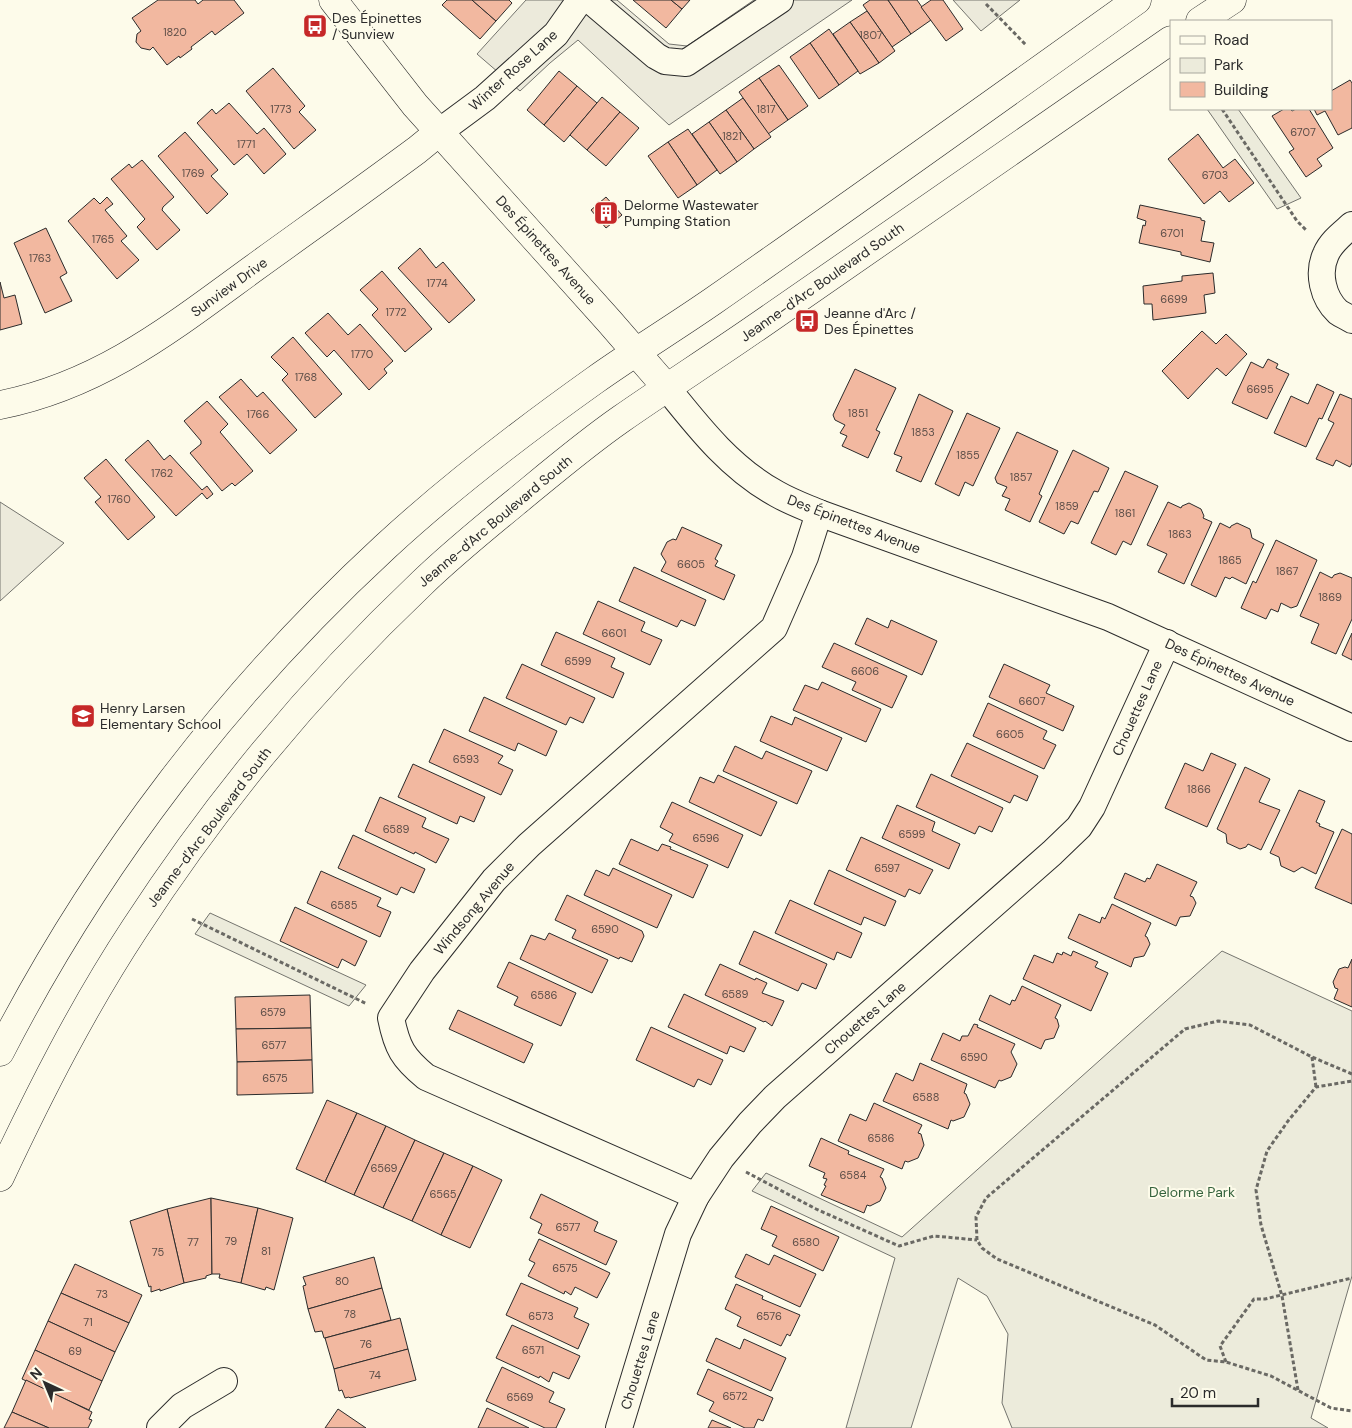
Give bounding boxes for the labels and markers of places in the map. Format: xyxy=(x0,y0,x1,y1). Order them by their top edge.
place label: Des Épinettes / Sunview xyxy=(332,9,422,43)
bus stop icon: Des Épinettes / Sunview xyxy=(302,13,328,39)
place label: Delorme Wastewater Pumping Station xyxy=(624,196,759,230)
building icon: Delorme Wastewater Pumping Station xyxy=(593,200,619,226)
place label: Jeanne d'Arc / Des Épinettes xyxy=(824,304,916,338)
bus stop icon: Jeanne d'Arc / Des Épinettes xyxy=(794,308,820,334)
place label: Henry Larsen Elementary School xyxy=(100,699,221,733)
school or university icon: Henry Larsen Elementary School xyxy=(70,703,96,729)

